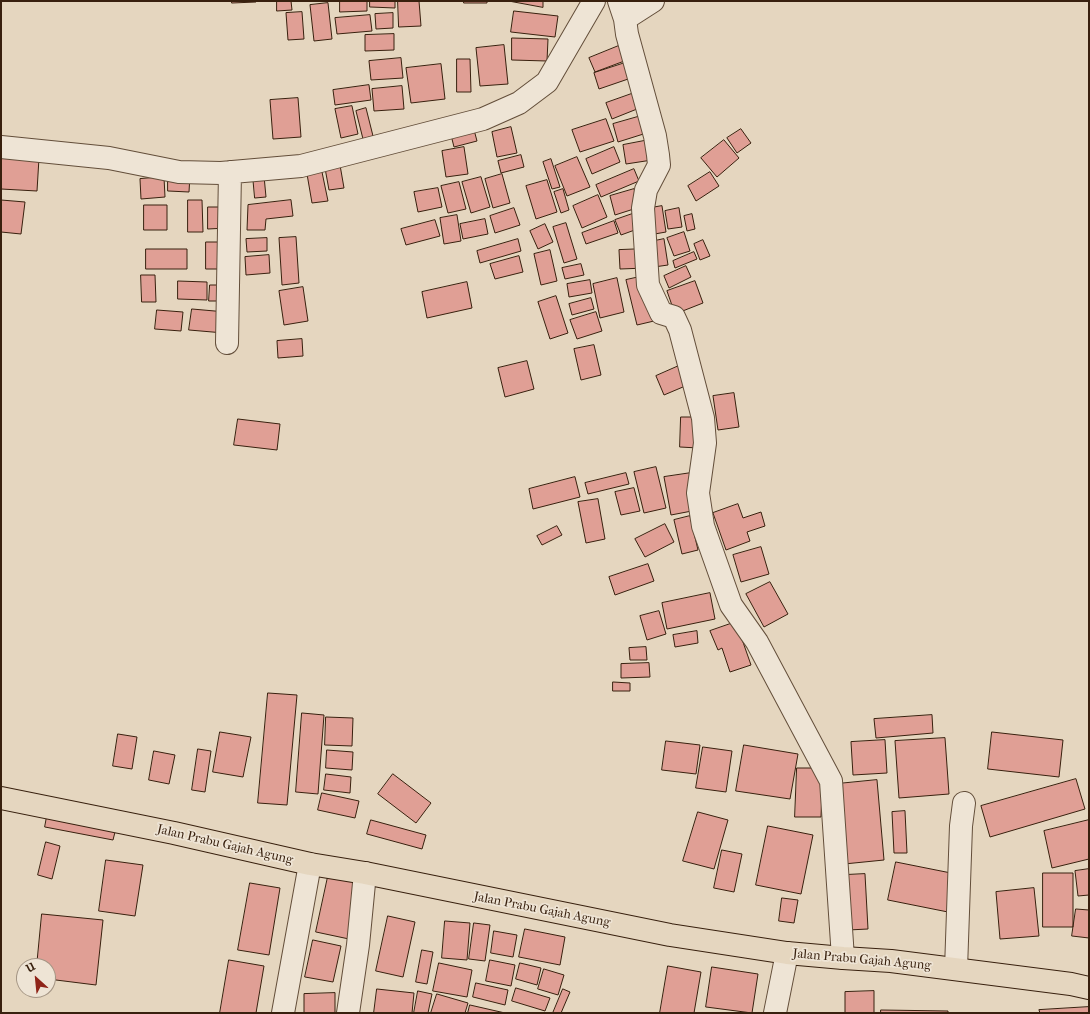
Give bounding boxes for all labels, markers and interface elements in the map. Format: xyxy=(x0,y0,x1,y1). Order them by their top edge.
street label: Jalan Prabu Gajah Agung xyxy=(156,822,294,868)
street label: Jalan Prabu Gajah Agung xyxy=(472,889,612,931)
street label: Jalan Prabu Gajah Agung xyxy=(792,946,932,974)
north arrow xyxy=(16,958,56,998)
text: U xyxy=(24,960,38,975)

